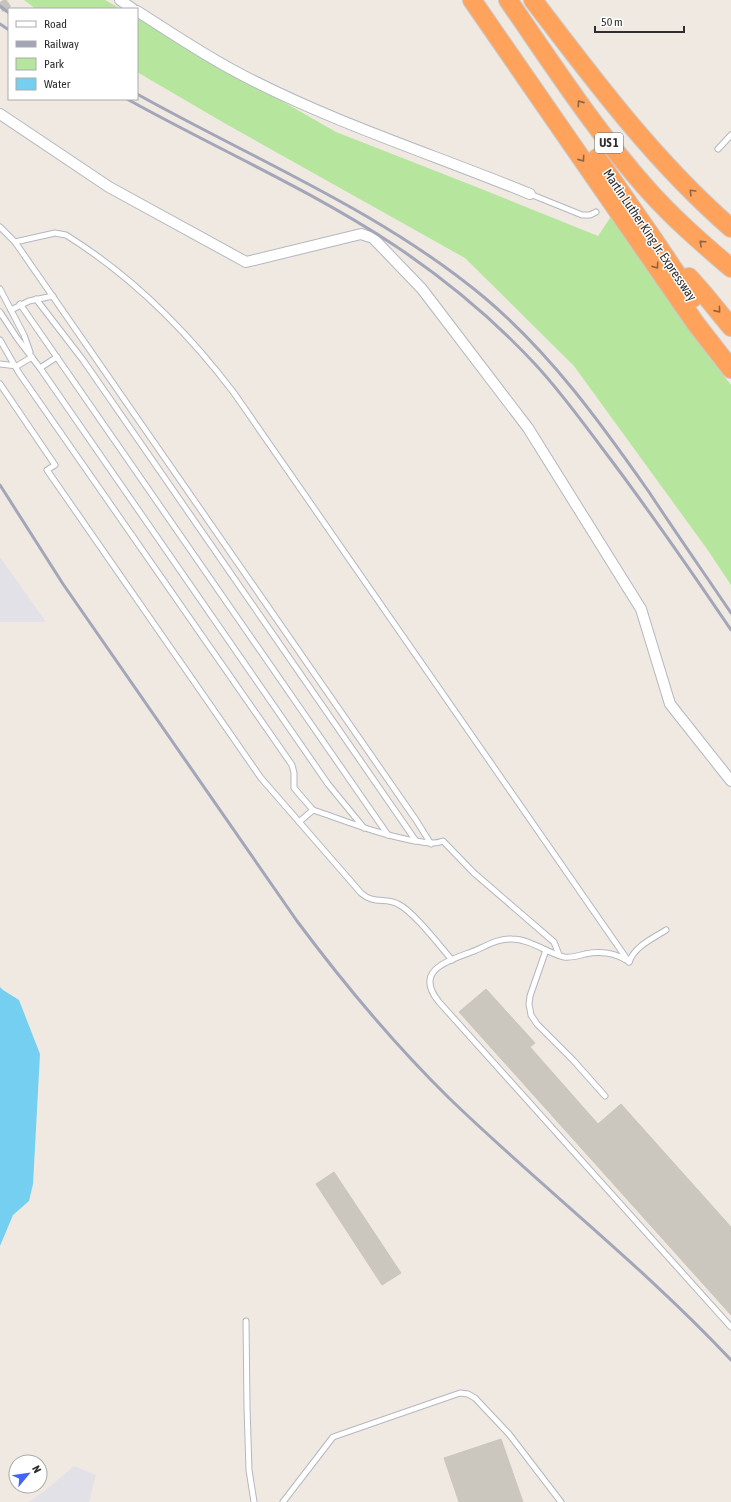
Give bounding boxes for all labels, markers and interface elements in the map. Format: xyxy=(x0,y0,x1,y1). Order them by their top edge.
legend xyxy=(8,8,138,100)
scale bar xyxy=(595,8,684,34)
text: 50 m xyxy=(601,15,623,29)
text: Road xyxy=(44,17,67,31)
text: Railway xyxy=(44,37,79,51)
text: Park xyxy=(44,57,65,71)
text: Water xyxy=(44,77,71,91)
one-way arrow xyxy=(577,100,585,107)
road number: US 1 xyxy=(595,133,623,153)
one-way arrow xyxy=(577,154,584,161)
street label: Martin Luther King Jr. Expressway xyxy=(600,166,700,304)
one-way arrow xyxy=(689,189,697,197)
one-way arrow xyxy=(699,240,706,247)
one-way arrow xyxy=(651,261,658,268)
one-way arrow xyxy=(713,306,720,313)
north arrow xyxy=(8,1454,48,1494)
text: N xyxy=(30,1463,44,1475)

